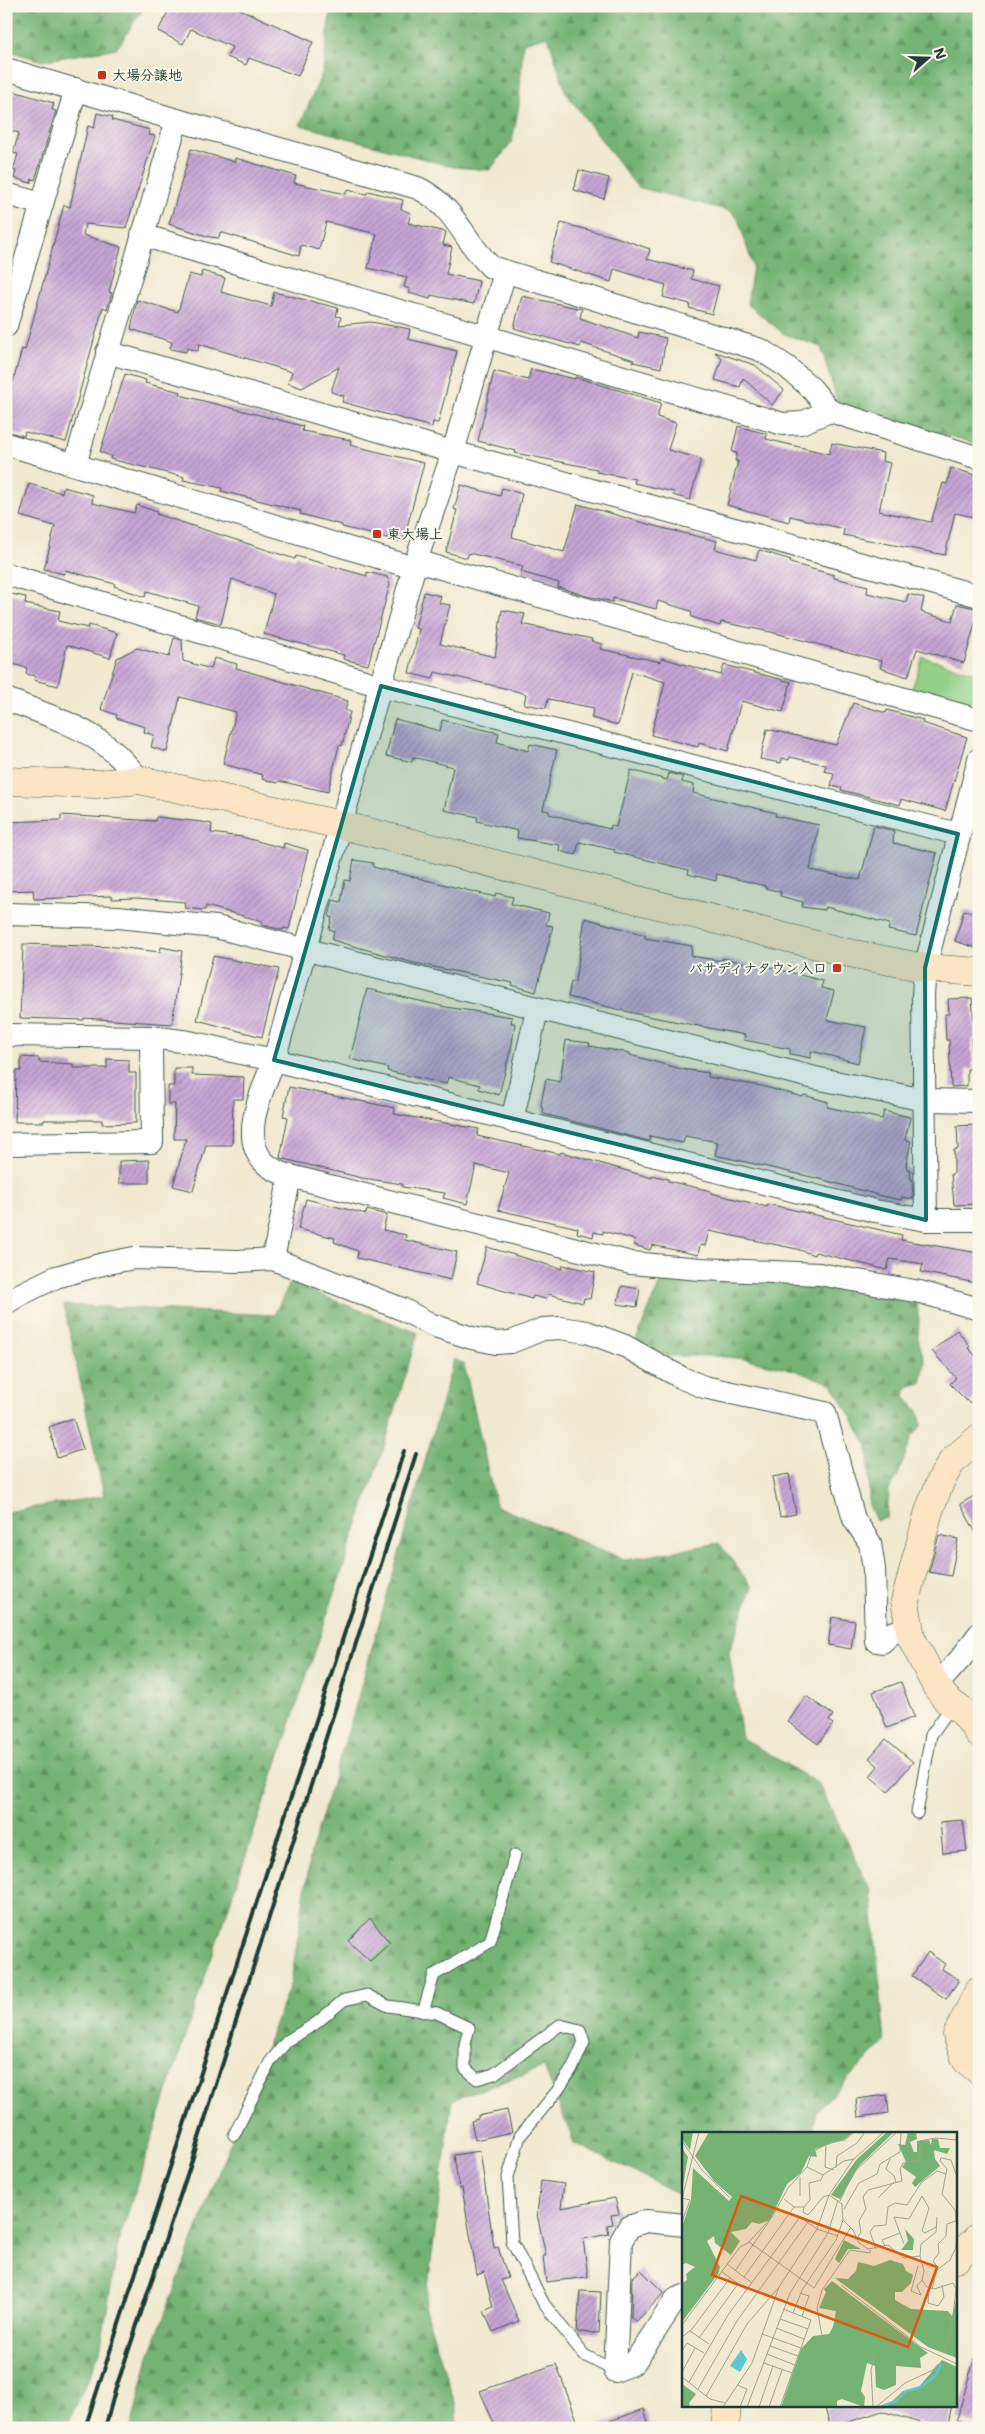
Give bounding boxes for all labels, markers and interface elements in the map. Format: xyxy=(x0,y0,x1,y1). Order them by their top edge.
north arrow xyxy=(902,32,952,82)
text: N xyxy=(930,45,951,62)
place label: 大場分譲地 xyxy=(112,66,182,84)
marker: 大場分譲地 xyxy=(96,69,108,81)
place label: 東大場上 xyxy=(387,525,443,543)
marker: 東大場上 xyxy=(371,528,383,540)
place label: パサディナタウン入口 xyxy=(689,959,827,977)
marker: パサディナタウン入口 xyxy=(831,962,843,974)
inset map xyxy=(682,2132,958,2406)

